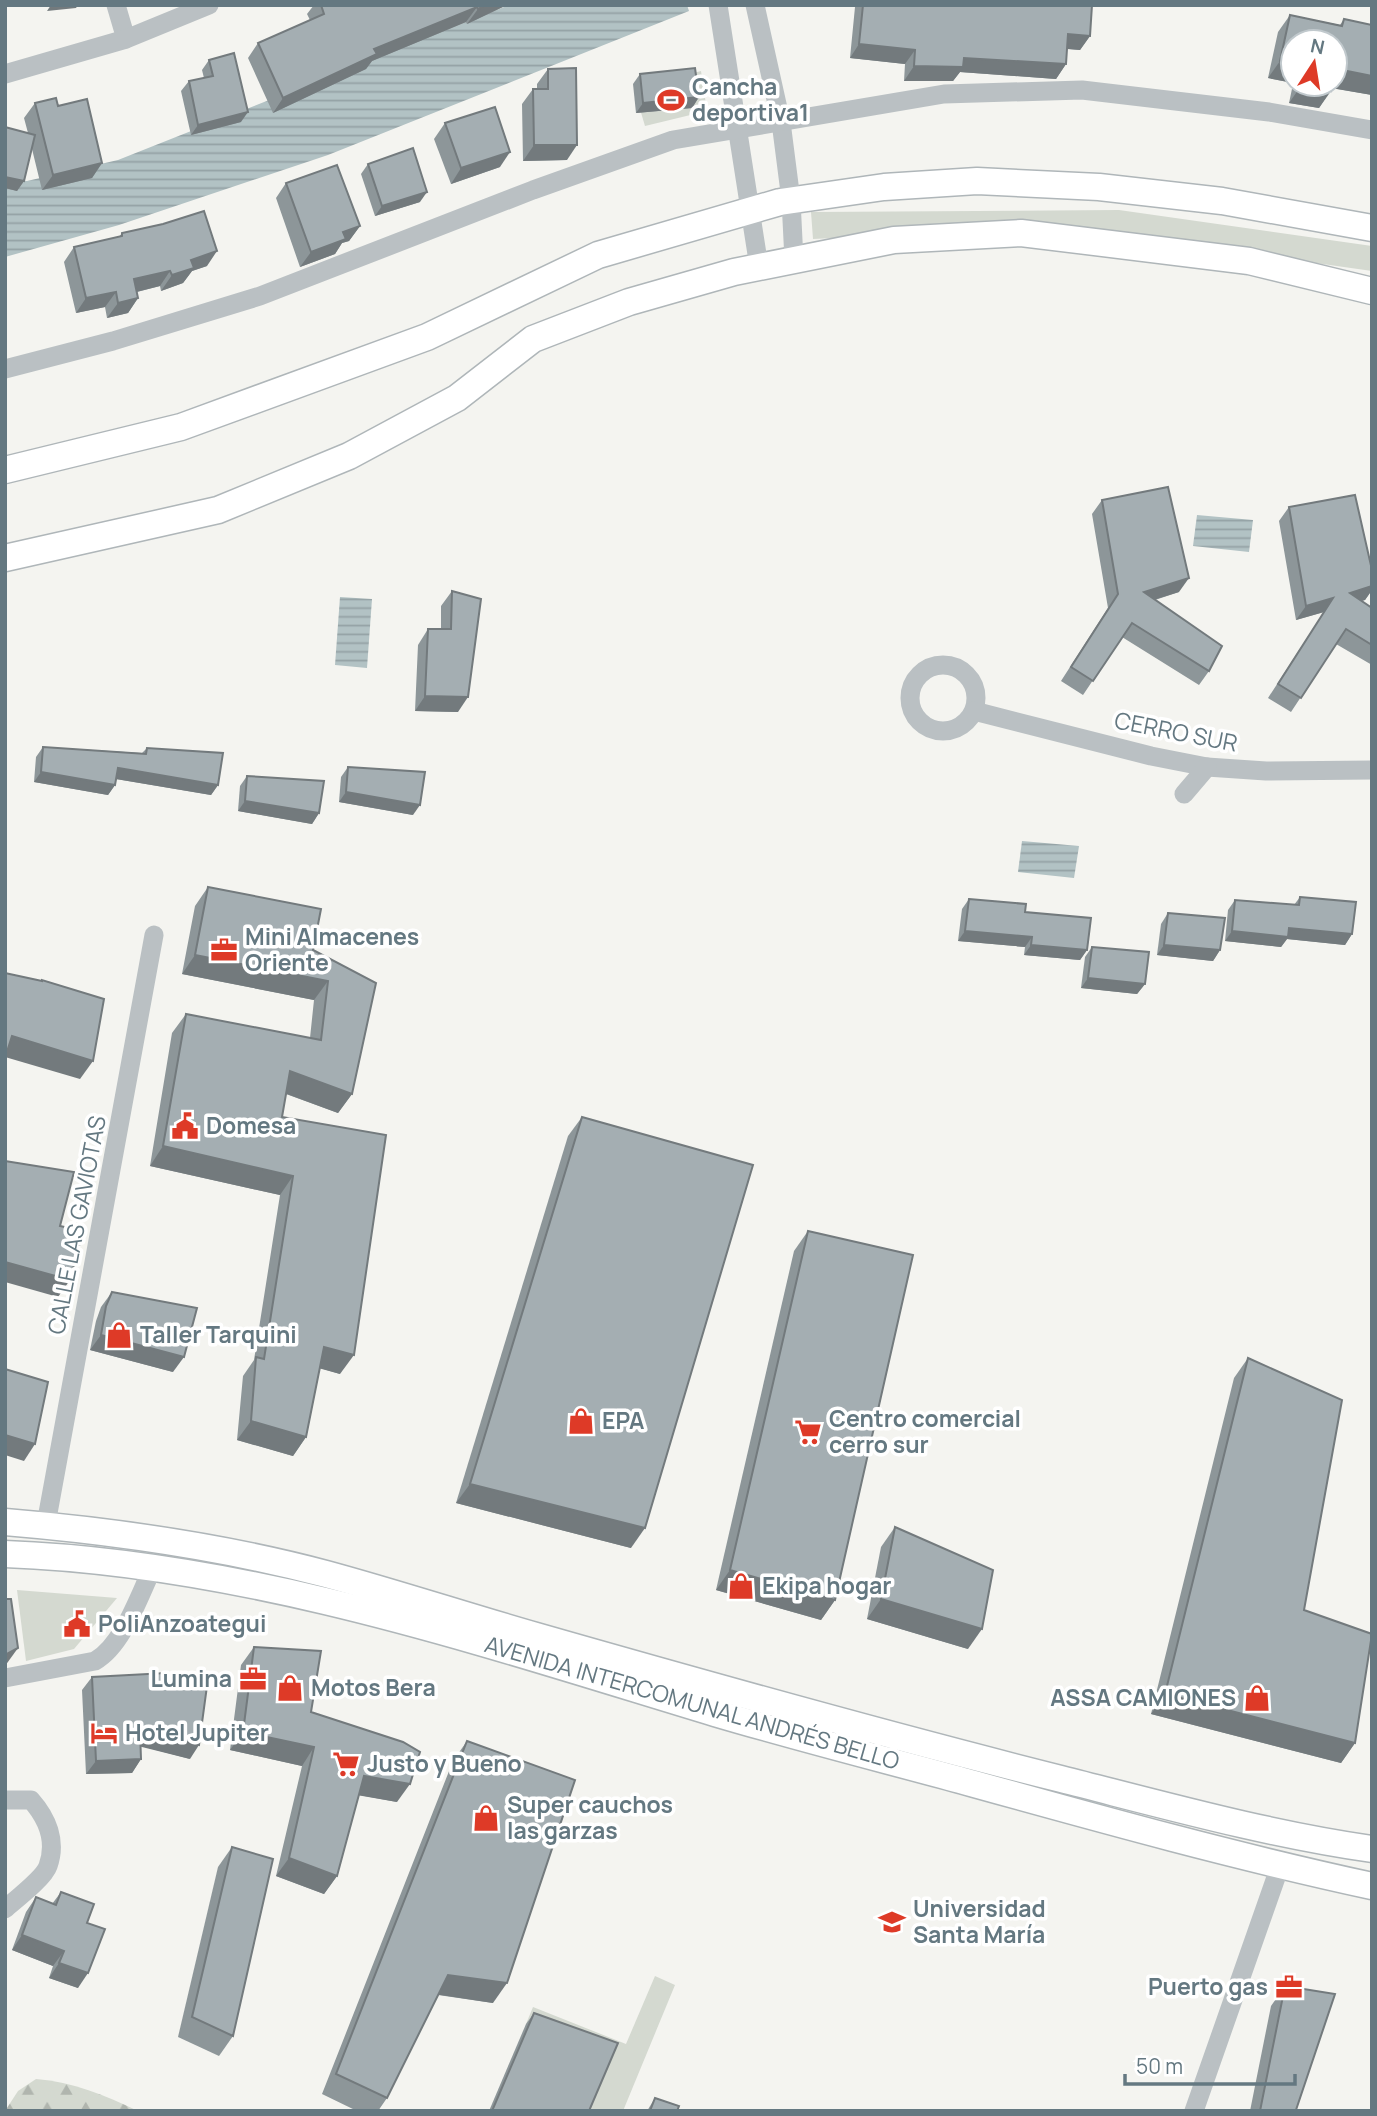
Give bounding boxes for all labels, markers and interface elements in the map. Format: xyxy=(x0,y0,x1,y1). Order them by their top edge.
north arrow xyxy=(1279,28,1349,98)
text: N xyxy=(1308,32,1327,61)
place label: Cancha deportiva1 xyxy=(692,70,809,128)
sports icon: Cancha deportiva1 xyxy=(656,85,686,115)
street label: CERRO SUR xyxy=(1112,703,1240,759)
place label: Mini Almacenes Oriente xyxy=(245,920,419,978)
office icon: Mini Almacenes Oriente xyxy=(209,935,239,965)
place label: Domesa xyxy=(206,1109,296,1141)
public building icon: Domesa xyxy=(170,1111,200,1141)
street label: CALLE LAS GAVIOTAS xyxy=(39,1113,113,1337)
place label: Taller Tarquini xyxy=(140,1318,297,1350)
shop icon: Taller Tarquini xyxy=(104,1320,134,1350)
place label: Centro comercial cerro sur xyxy=(829,1402,1021,1460)
place label: EPA xyxy=(602,1404,644,1436)
shop icon: EPA xyxy=(566,1406,596,1436)
supermarket icon: Centro comercial cerro sur xyxy=(793,1417,823,1447)
place label: Ekipa hogar xyxy=(762,1569,892,1601)
shop icon: Ekipa hogar xyxy=(726,1571,756,1601)
place label: PoliAnzoategui xyxy=(98,1607,266,1639)
public building icon: PoliAnzoategui xyxy=(62,1609,92,1639)
street label: AVENIDA INTERCOMUNAL ANDRÉS BELLO xyxy=(481,1627,903,1777)
place label: Lumina xyxy=(151,1662,232,1694)
office icon: Lumina xyxy=(238,1664,268,1694)
place label: Motos Bera xyxy=(311,1671,436,1703)
shop icon: Motos Bera xyxy=(275,1673,305,1703)
place label: ASSA CAMIONES xyxy=(1050,1681,1236,1713)
shop icon: ASSA CAMIONES xyxy=(1242,1683,1272,1713)
place label: Hotel Jupiter xyxy=(125,1716,269,1748)
hotel icon: Hotel Jupiter xyxy=(89,1718,119,1748)
place label: Justo y Bueno xyxy=(367,1747,522,1779)
supermarket icon: Justo y Bueno xyxy=(331,1749,361,1779)
place label: Super cauchos las garzas xyxy=(507,1788,673,1846)
shop icon: Super cauchos las garzas xyxy=(471,1803,501,1833)
place label: Universidad Santa María xyxy=(913,1892,1046,1950)
school or university icon: Universidad Santa María xyxy=(877,1907,907,1937)
place label: Puerto gas xyxy=(1148,1970,1268,2002)
office icon: Puerto gas xyxy=(1274,1972,1304,2002)
scale bar xyxy=(1125,2042,1295,2086)
text: 50 m xyxy=(1136,2052,1183,2080)

